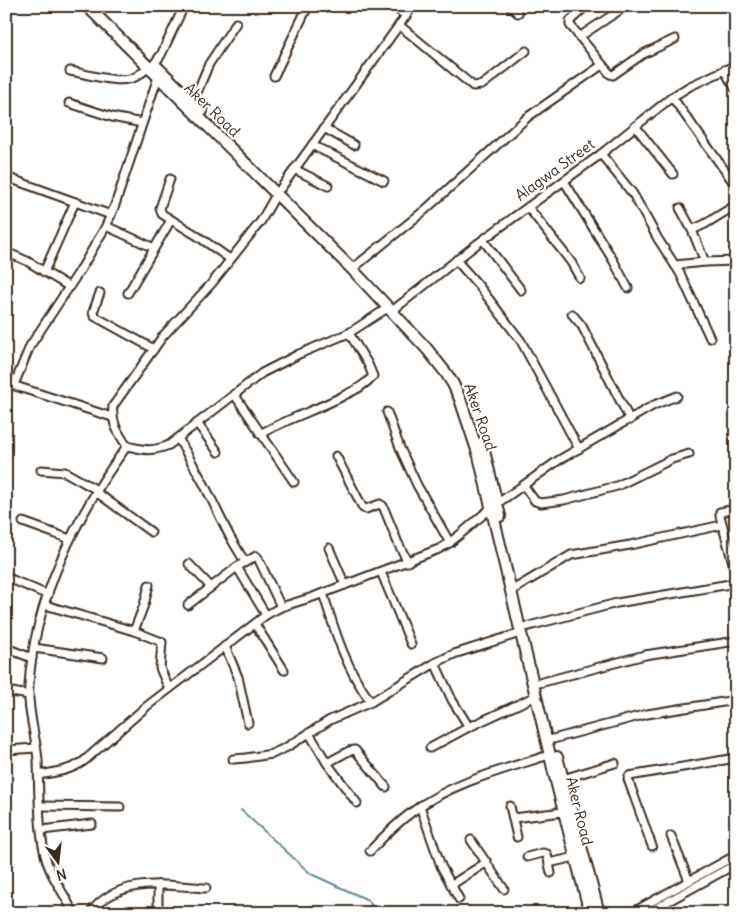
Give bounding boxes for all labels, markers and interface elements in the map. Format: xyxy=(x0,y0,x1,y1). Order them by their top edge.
street label: Aker Road xyxy=(181,78,244,141)
street label: Alagwa Street xyxy=(511,134,598,205)
street label: Aker Road xyxy=(460,381,501,453)
street label: Aker Road xyxy=(562,775,597,847)
north arrow xyxy=(32,836,82,886)
text: N xyxy=(54,865,68,885)

